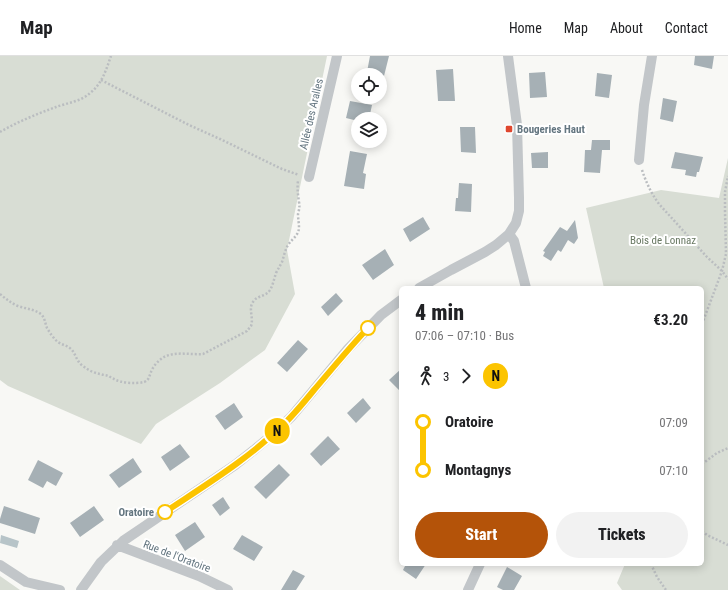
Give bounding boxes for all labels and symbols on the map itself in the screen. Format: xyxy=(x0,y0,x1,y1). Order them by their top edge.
street label: Allée des Aralles xyxy=(297,77,326,151)
place label: Bougeries Haut xyxy=(517,123,585,136)
marker: Bougeries Haut xyxy=(504,124,514,134)
park label: Bois de Lonnaz xyxy=(630,234,696,247)
unlabelled marker xyxy=(360,320,376,336)
line badge: N xyxy=(264,418,290,444)
marker: Oratoire xyxy=(157,504,173,520)
place label: Oratoire xyxy=(118,506,154,519)
street label: Rue de l'Oratoire xyxy=(141,538,212,575)

